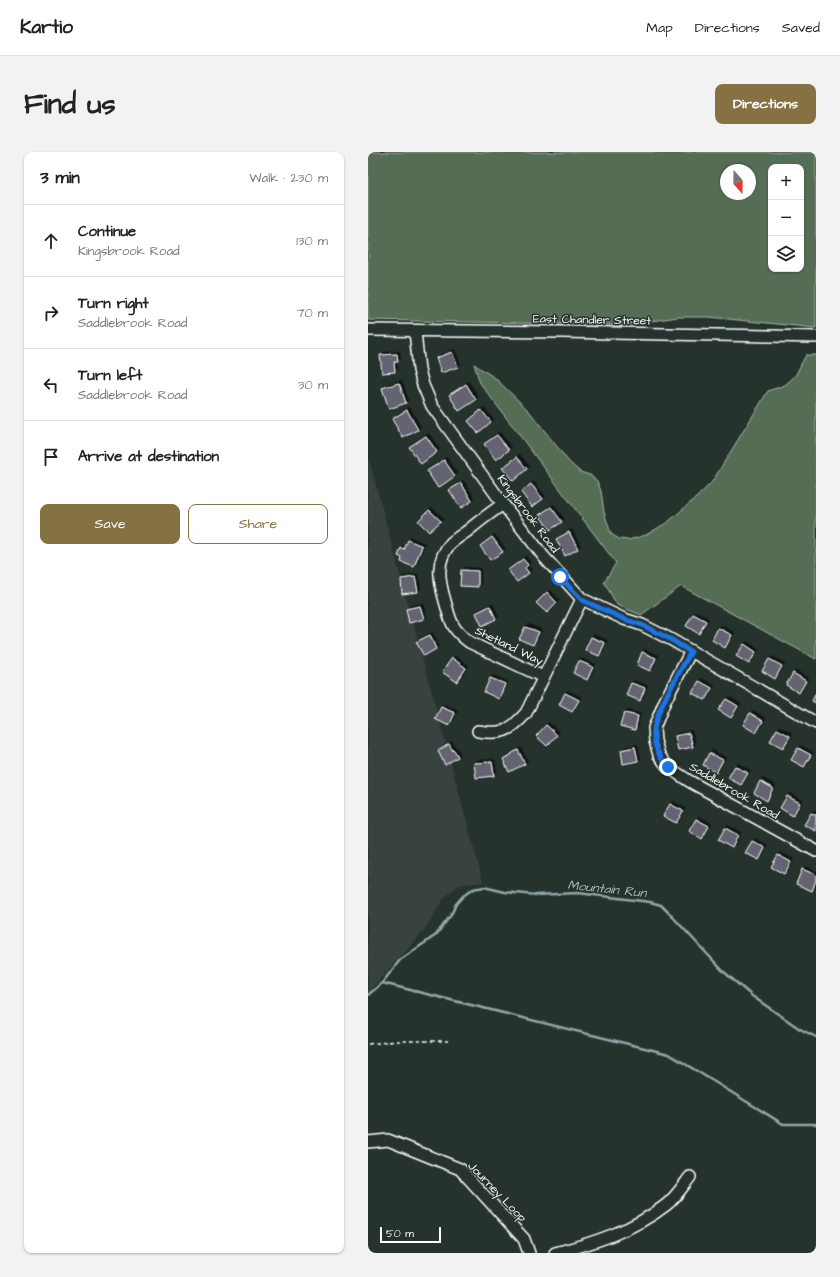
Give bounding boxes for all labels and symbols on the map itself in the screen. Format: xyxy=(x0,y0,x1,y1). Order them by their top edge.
north arrow xyxy=(720,164,756,200)
street label: East Chandler Street xyxy=(533,310,651,330)
street label: Kingsbrook Road xyxy=(492,471,563,557)
route start xyxy=(551,568,569,586)
street label: Shetland Way xyxy=(472,622,546,671)
route end xyxy=(659,758,677,776)
street label: Saddlebrook Road xyxy=(686,758,782,824)
water label: Mountain Run xyxy=(567,876,649,902)
street label: Journey Loop xyxy=(463,1158,530,1227)
scale bar xyxy=(380,1225,441,1244)

